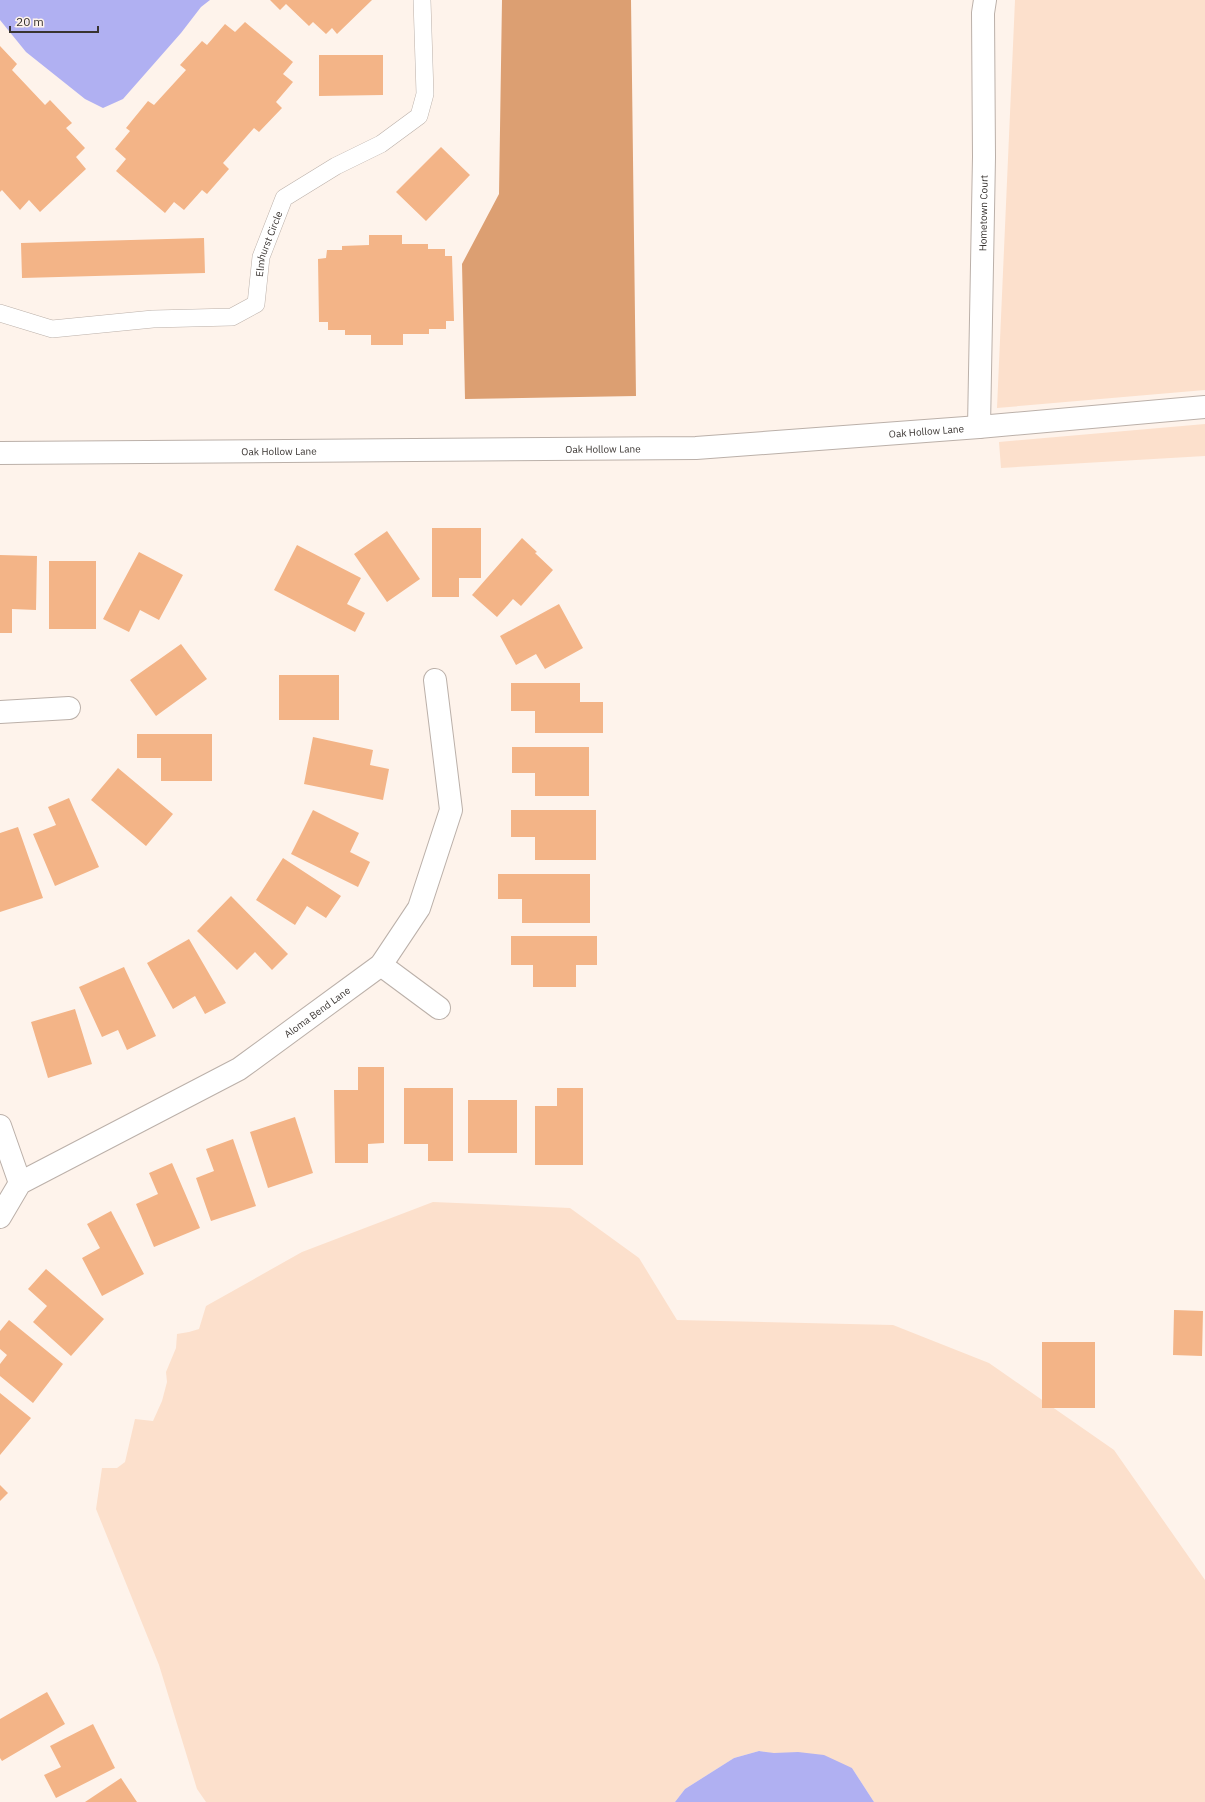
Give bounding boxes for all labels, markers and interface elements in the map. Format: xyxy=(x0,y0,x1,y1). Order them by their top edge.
scale bar xyxy=(10,8,98,34)
text: 20 m xyxy=(16,14,44,29)
street label: Hometown Court xyxy=(976,174,990,251)
street label: Elmhurst Circle xyxy=(252,209,285,277)
street label: Oak Hollow Lane xyxy=(888,422,965,440)
street label: Oak Hollow Lane xyxy=(565,442,641,455)
street label: Oak Hollow Lane xyxy=(241,444,317,458)
street label: Aloma Bend Lane xyxy=(281,983,353,1040)

